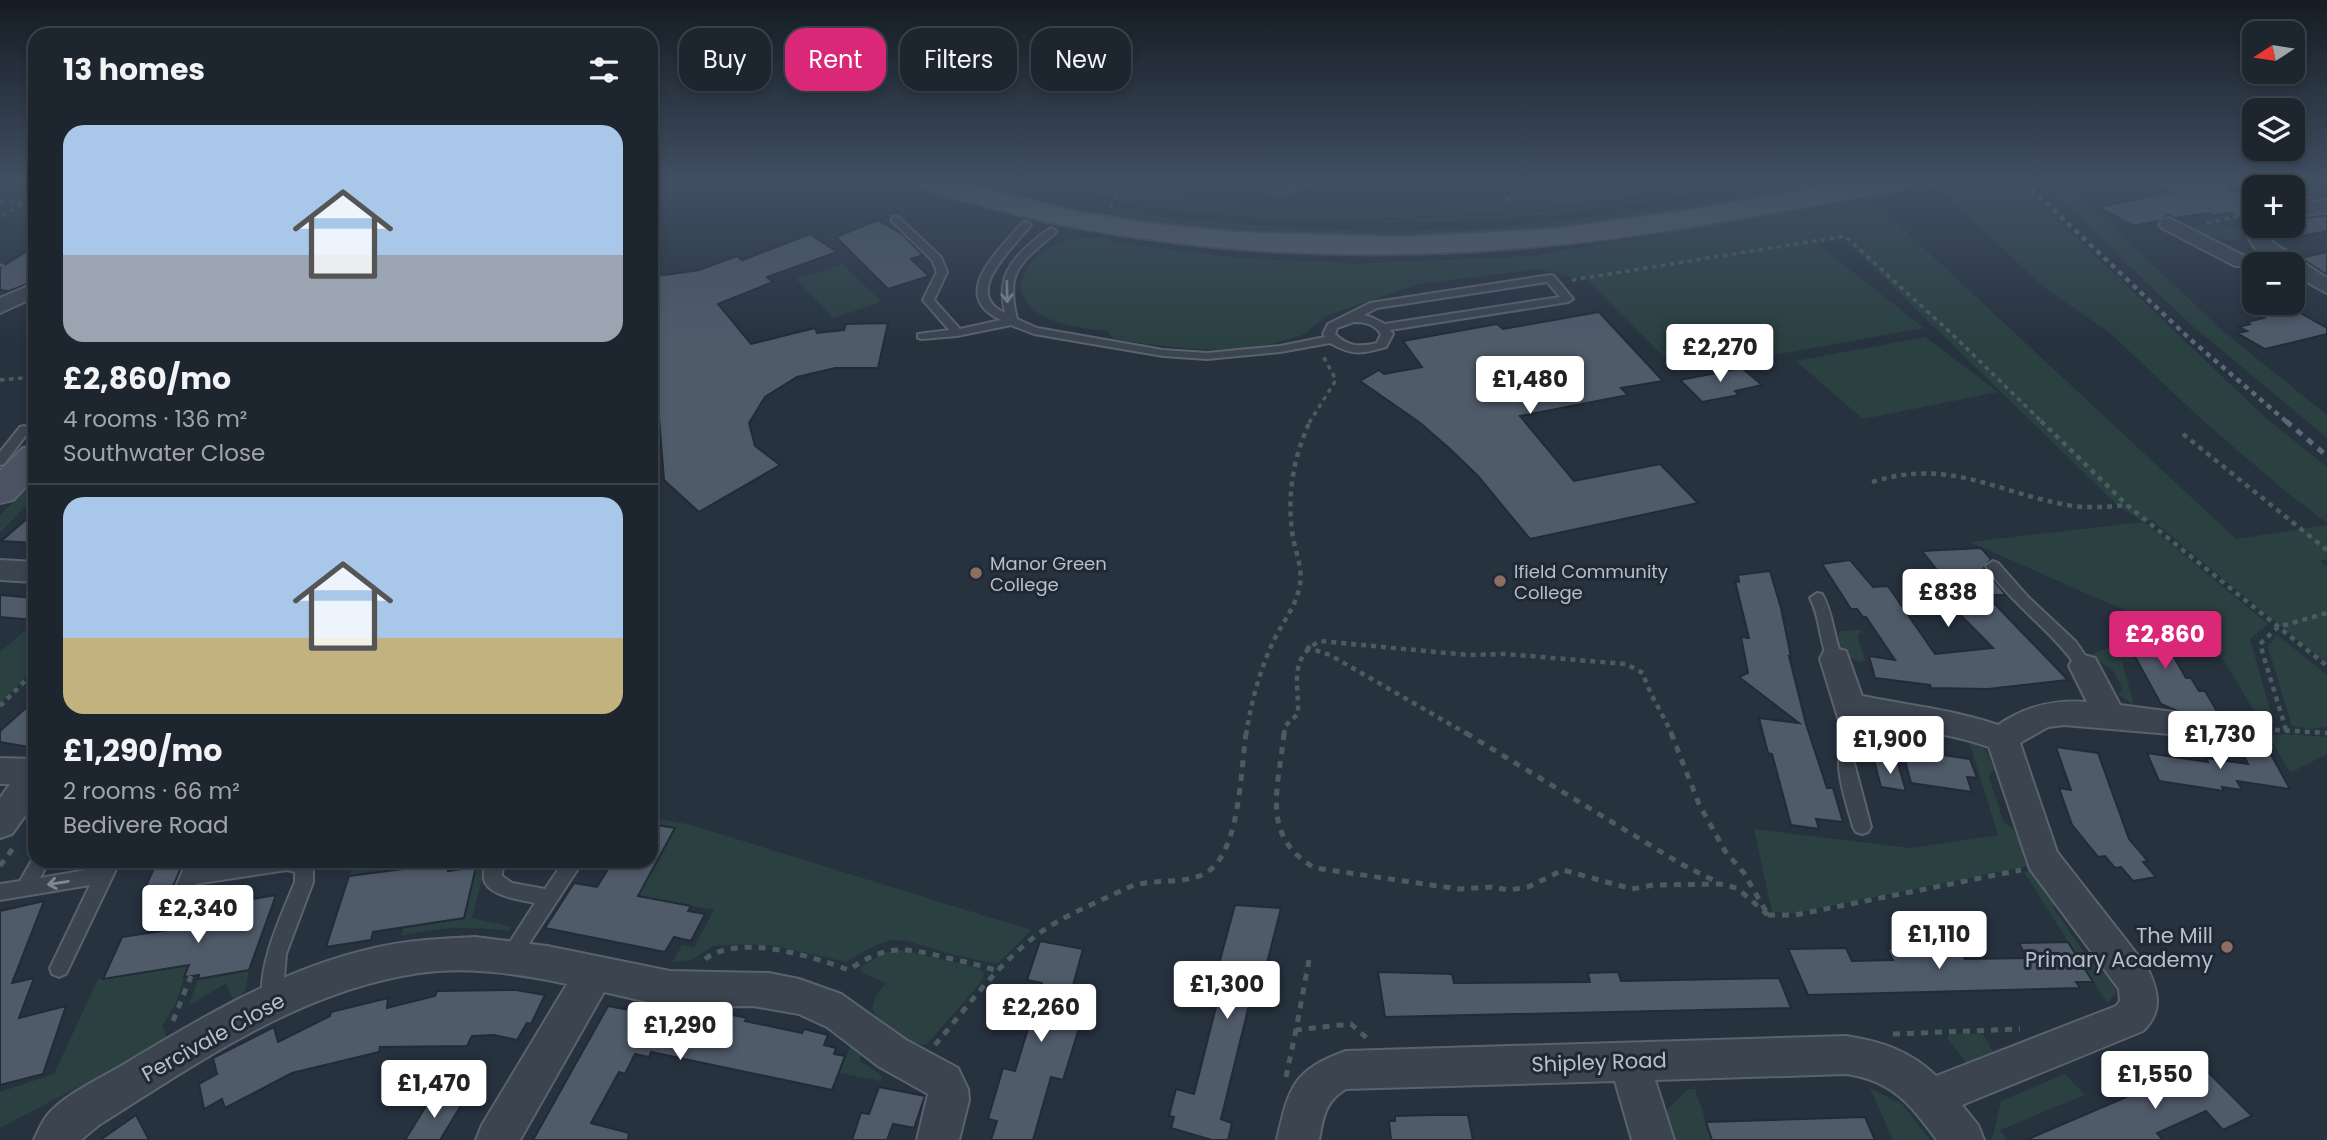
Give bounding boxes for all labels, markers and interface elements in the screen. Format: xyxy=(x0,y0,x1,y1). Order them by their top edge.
north arrow xyxy=(2242,21,2305,84)
map controls xyxy=(2242,21,2305,315)
chip: Buy xyxy=(679,28,771,91)
chip: Rent xyxy=(785,28,886,91)
chip: Filters xyxy=(900,28,1017,91)
chip: New xyxy=(1031,28,1131,91)
text: 13 homes xyxy=(63,48,205,91)
icon: filters xyxy=(585,51,623,89)
button: layers xyxy=(2242,98,2305,161)
icon: home xyxy=(280,171,406,297)
button: + xyxy=(2242,175,2305,238)
button: − xyxy=(2242,252,2305,315)
one-way arrow xyxy=(1000,280,1014,303)
pin: £2,270 xyxy=(1663,324,1777,384)
text: £2,270 xyxy=(1682,331,1758,363)
pin: £1,480 xyxy=(1473,356,1587,416)
text: £2,860/mo xyxy=(63,357,231,400)
text: £1,480 xyxy=(1492,363,1568,395)
text: 4 rooms · 136 m² xyxy=(63,403,247,435)
text: Southwater Close xyxy=(63,437,265,469)
icon: home xyxy=(280,543,406,669)
place label: Manor Green College xyxy=(990,551,1107,597)
place label: Ifield Community College xyxy=(1514,559,1668,605)
marker: Manor Green College xyxy=(968,565,984,581)
pin: £838 xyxy=(1907,570,1989,629)
marker: Ifield Community College xyxy=(1492,573,1508,589)
text: £838 xyxy=(1919,576,1977,608)
pin: £2,860 xyxy=(2108,612,2222,671)
text: £2,860 xyxy=(2125,618,2205,650)
pin: £1,730 xyxy=(2163,712,2277,771)
pin: £1,900 xyxy=(1833,716,1947,776)
text: £1,730 xyxy=(2184,718,2256,750)
text: £1,900 xyxy=(1853,723,1927,755)
text: £1,290/mo xyxy=(63,729,222,772)
text: 2 rooms · 66 m² xyxy=(63,775,240,807)
text: Bedivere Road xyxy=(63,809,229,841)
one-way arrow xyxy=(47,877,70,890)
pin: £2,340 xyxy=(141,886,255,945)
text: £2,340 xyxy=(158,892,238,924)
pin: £1,110 xyxy=(1882,912,1996,971)
text: £1,110 xyxy=(1908,918,1970,950)
place label: The Mill Primary Academy xyxy=(2025,921,2213,974)
marker: The Mill Primary Academy xyxy=(2219,939,2235,955)
pin: £1,300 xyxy=(1170,962,1284,1021)
text: £1,300 xyxy=(1190,968,1264,1000)
pin: £2,260 xyxy=(984,984,1098,1044)
street label: Percivale Close xyxy=(136,986,290,1088)
text: £2,260 xyxy=(1002,991,1080,1023)
pin: £1,290 xyxy=(623,1002,737,1062)
text: £1,290 xyxy=(644,1009,716,1041)
street label: Shipley Road xyxy=(1531,1045,1667,1079)
pin: £1,550 xyxy=(2098,1052,2212,1111)
text: £1,550 xyxy=(2117,1058,2193,1090)
pin: £1,470 xyxy=(377,1060,491,1120)
text: £1,470 xyxy=(397,1067,471,1099)

